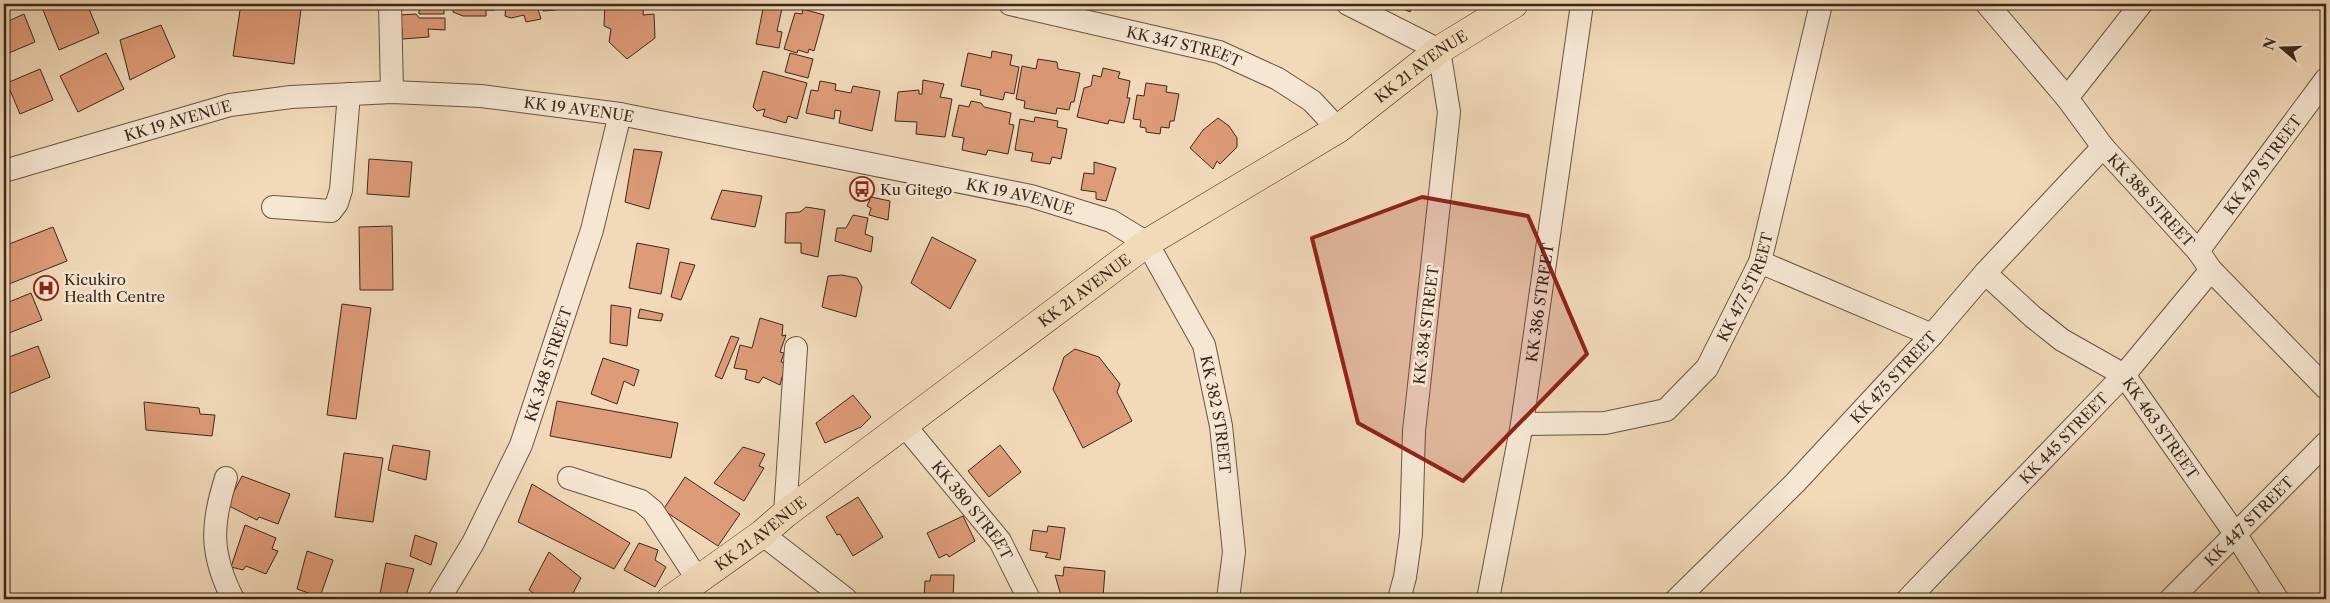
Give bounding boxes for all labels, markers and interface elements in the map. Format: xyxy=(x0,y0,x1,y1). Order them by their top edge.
street label: KK 347 STREET xyxy=(1125,22,1245,71)
north arrow xyxy=(2258,22,2308,72)
street label: KK 21 AVENUE xyxy=(1371,26,1471,106)
text: N xyxy=(2259,35,2280,52)
street label: KK 19 AVENUE xyxy=(523,92,636,126)
street label: KK 19 AVENUE xyxy=(122,96,234,145)
street label: KK 479 STREET xyxy=(2219,110,2306,218)
street label: KK 388 STREET xyxy=(2104,149,2199,251)
street label: KK 19 AVENUE xyxy=(965,174,1077,218)
bus stop icon: Ku Gitego xyxy=(849,176,875,202)
place label: Ku Gitego xyxy=(880,180,952,199)
street label: KK 477 STREET xyxy=(1712,230,1776,344)
street label: KK 386 STREET xyxy=(1521,241,1557,363)
street label: KK 21 AVENUE xyxy=(1034,249,1134,331)
street label: KK 384 STREET xyxy=(1409,264,1443,386)
place label: Kicukiro Health Centre xyxy=(64,270,165,306)
hospital icon: Kicukiro Health Centre xyxy=(33,275,59,301)
street label: KK 348 STREET xyxy=(520,303,576,424)
street label: KK 475 STREET xyxy=(1846,327,1941,427)
street label: KK 382 STREET xyxy=(1197,354,1235,475)
street label: KK 463 STREET xyxy=(2119,373,2204,483)
street label: KK 445 STREET xyxy=(2015,388,2112,487)
street label: KK 380 STREET xyxy=(928,457,1017,563)
street label: KK 447 STREET xyxy=(2200,472,2298,570)
street label: KK 21 AVENUE xyxy=(711,492,810,574)

